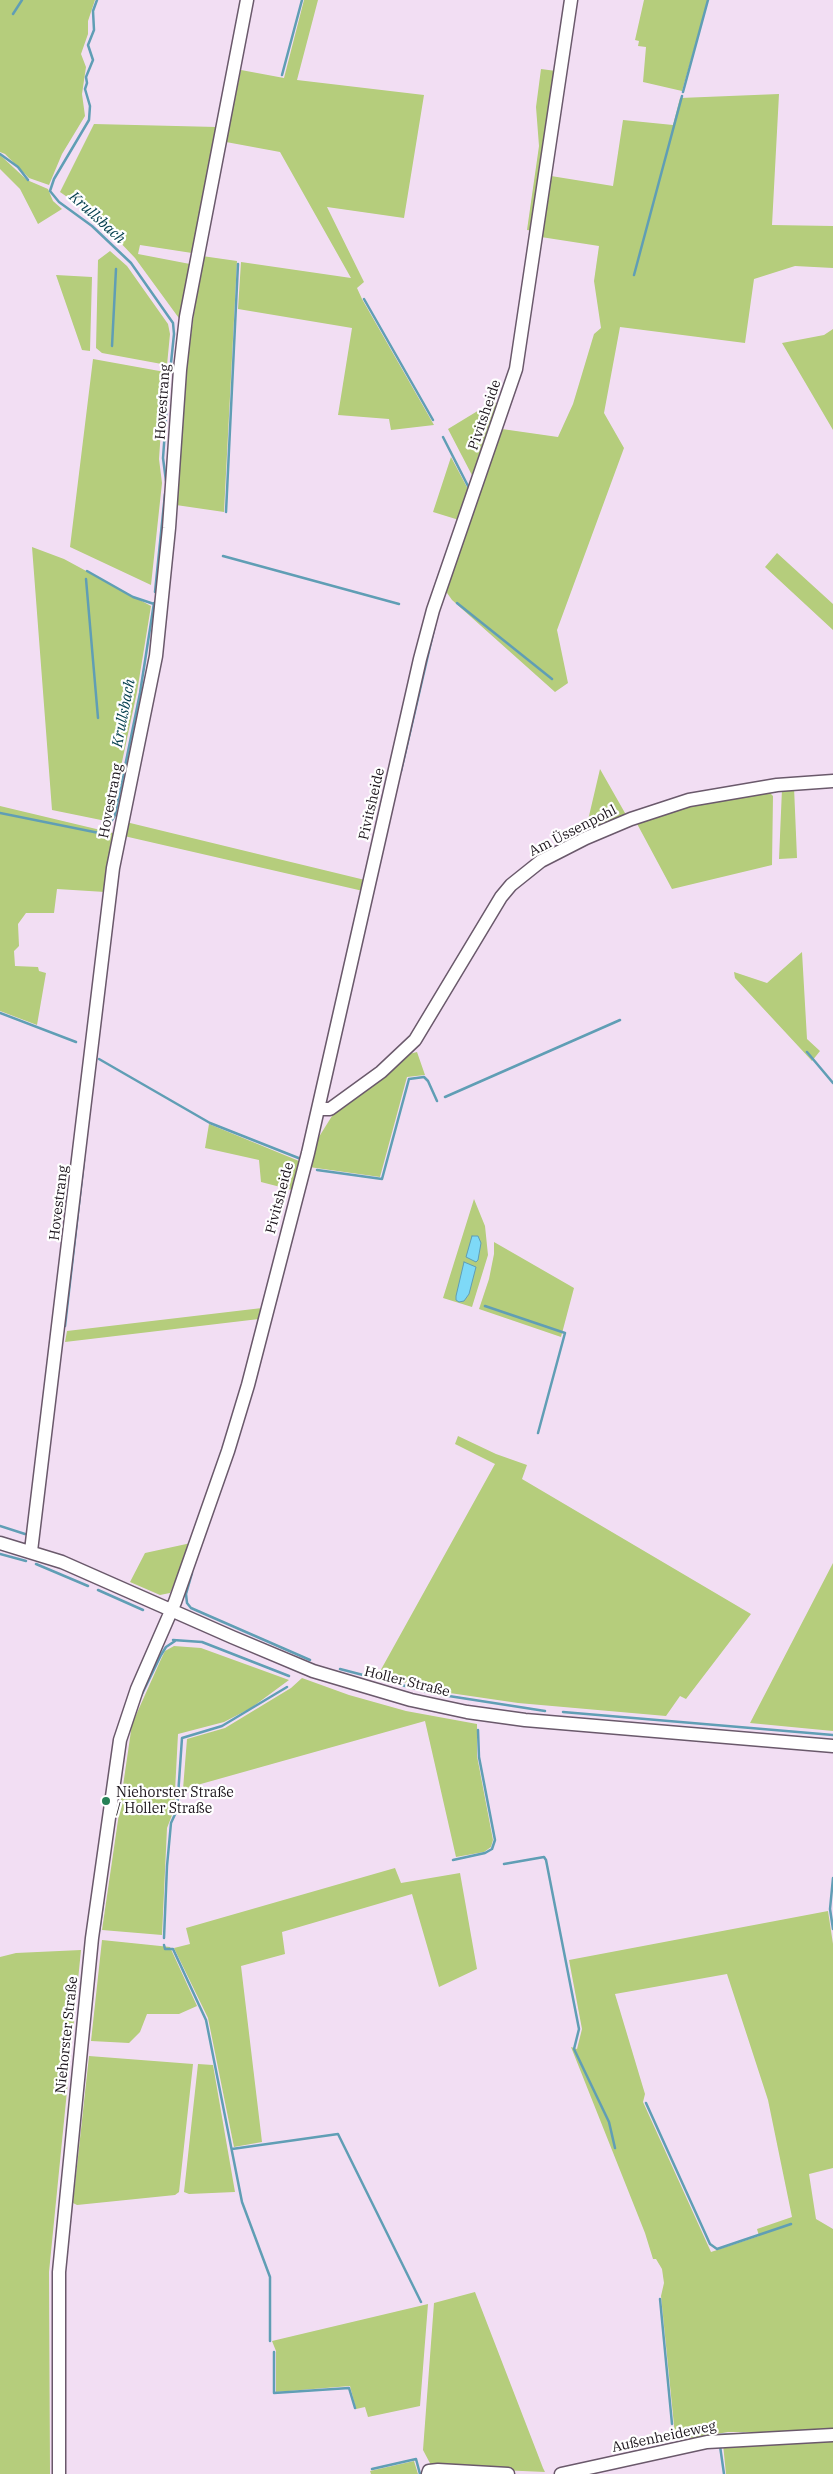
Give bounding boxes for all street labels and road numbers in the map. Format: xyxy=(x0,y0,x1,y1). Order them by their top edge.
street label: Hovestrang xyxy=(152,364,174,440)
street label: Pivitsheide xyxy=(465,378,505,452)
street label: Hovestrang xyxy=(96,762,126,840)
street label: Pivitsheide xyxy=(356,766,388,842)
street label: Am Üssenpohl xyxy=(526,802,620,860)
street label: Pivitsheide xyxy=(262,1160,298,1236)
street label: Hovestrang xyxy=(46,1164,72,1242)
street label: Holler Straße xyxy=(362,1663,452,1701)
street label: Niehorster Straße xyxy=(52,1976,82,2094)
street label: Außenheideweg xyxy=(610,2418,718,2456)

